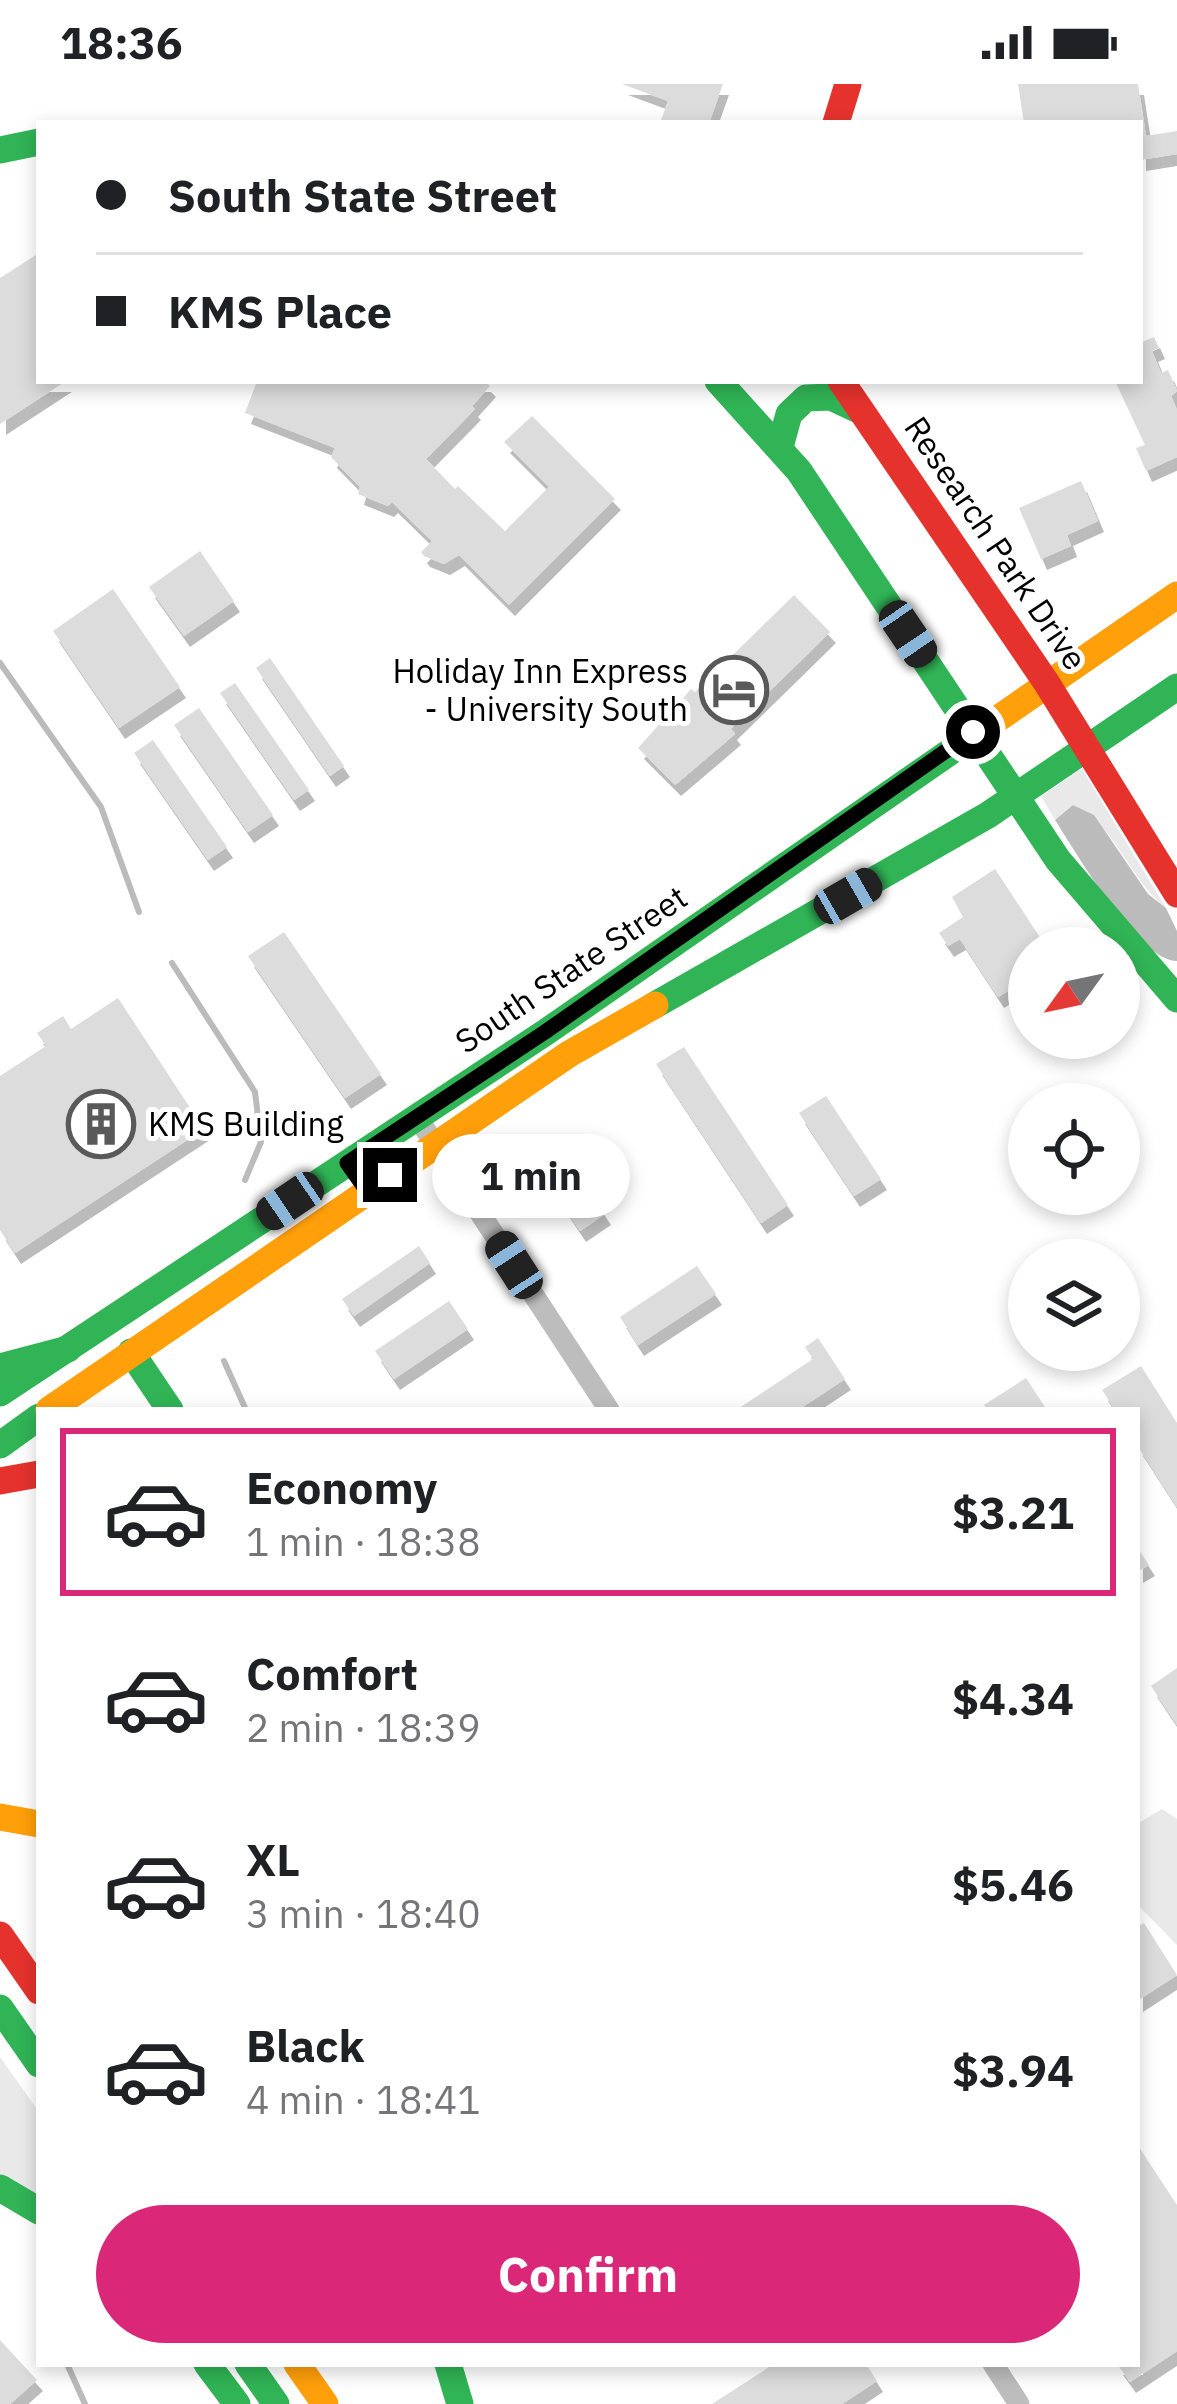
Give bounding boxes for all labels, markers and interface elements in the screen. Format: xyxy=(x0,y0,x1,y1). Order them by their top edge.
text: 18:36 xyxy=(60,13,183,71)
text: South State Street xyxy=(168,166,557,224)
text: KMS Place xyxy=(168,282,392,340)
street label: Research Park Drive xyxy=(896,408,1097,678)
car xyxy=(873,594,943,674)
place label: Holiday Inn Express - University South xyxy=(393,649,688,730)
hotel icon: Holiday Inn Express - University South xyxy=(699,655,769,725)
route start xyxy=(946,705,1000,759)
car xyxy=(808,862,888,930)
street label: South State Street xyxy=(446,875,695,1062)
north arrow xyxy=(1008,927,1140,1059)
map controls xyxy=(1008,927,1140,1371)
button: locate xyxy=(1008,1083,1140,1215)
building icon: KMS Building xyxy=(66,1089,136,1159)
place label: KMS Building xyxy=(148,1102,344,1145)
callout: 1 min xyxy=(432,1133,630,1217)
route end xyxy=(363,1148,417,1202)
text: 1 min xyxy=(480,1150,582,1201)
car xyxy=(250,1166,330,1236)
car xyxy=(479,1225,549,1305)
button: layers xyxy=(1008,1239,1140,1371)
icon: car xyxy=(102,1458,210,1566)
text: Economy xyxy=(246,1458,437,1516)
text: $3.21 xyxy=(952,1483,1074,1541)
text: 1 min · 18:38 xyxy=(246,1516,481,1567)
icon: car xyxy=(102,1644,210,1752)
text: Comfort xyxy=(246,1644,418,1702)
text: $4.34 xyxy=(952,1669,1074,1727)
text: 2 min · 18:39 xyxy=(246,1702,481,1753)
icon: car xyxy=(102,1830,210,1938)
text: XL xyxy=(246,1830,300,1888)
text: $5.46 xyxy=(952,1855,1074,1913)
text: 3 min · 18:40 xyxy=(246,1888,481,1939)
icon: car xyxy=(102,2016,210,2124)
text: Black xyxy=(246,2016,365,2074)
text: $3.94 xyxy=(952,2041,1074,2099)
text: 4 min · 18:41 xyxy=(246,2074,481,2125)
button: Confirm xyxy=(96,2205,1080,2343)

